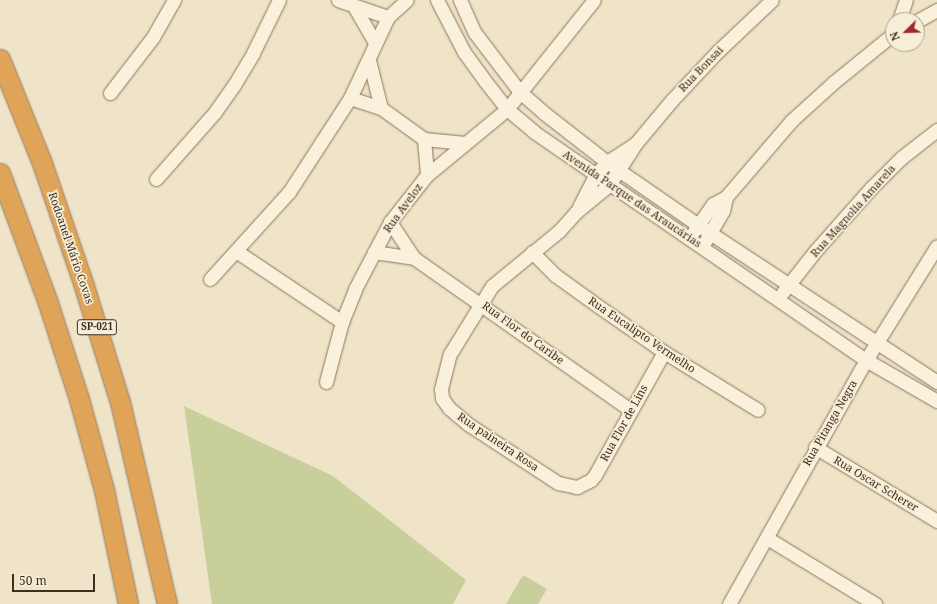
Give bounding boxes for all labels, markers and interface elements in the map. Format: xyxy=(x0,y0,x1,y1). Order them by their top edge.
north arrow xyxy=(885,12,925,52)
text: N xyxy=(886,30,903,43)
street label: Rua Bonsai xyxy=(676,43,726,95)
street label: Avenida Parque das Araucárias xyxy=(560,148,704,250)
street label: Rua Magnolia Amarela xyxy=(808,162,898,260)
street label: Rua Aveloz xyxy=(381,181,425,235)
street label: Rodoanel Mário Covas xyxy=(46,190,96,306)
street label: Rua Eucalipto Vermelho xyxy=(586,294,698,376)
street label: Rua Flor do Caribe xyxy=(480,299,566,367)
road number: SP-021 xyxy=(76,319,118,335)
street label: Rua Pitanga Negra xyxy=(800,378,860,468)
street label: Rua Flor de Lins xyxy=(598,382,650,464)
street label: Rua paineira Rosa xyxy=(455,410,541,474)
street label: Rua Oscar Scherer xyxy=(831,453,921,515)
scale bar xyxy=(14,566,97,592)
text: 50 m xyxy=(19,572,47,589)

